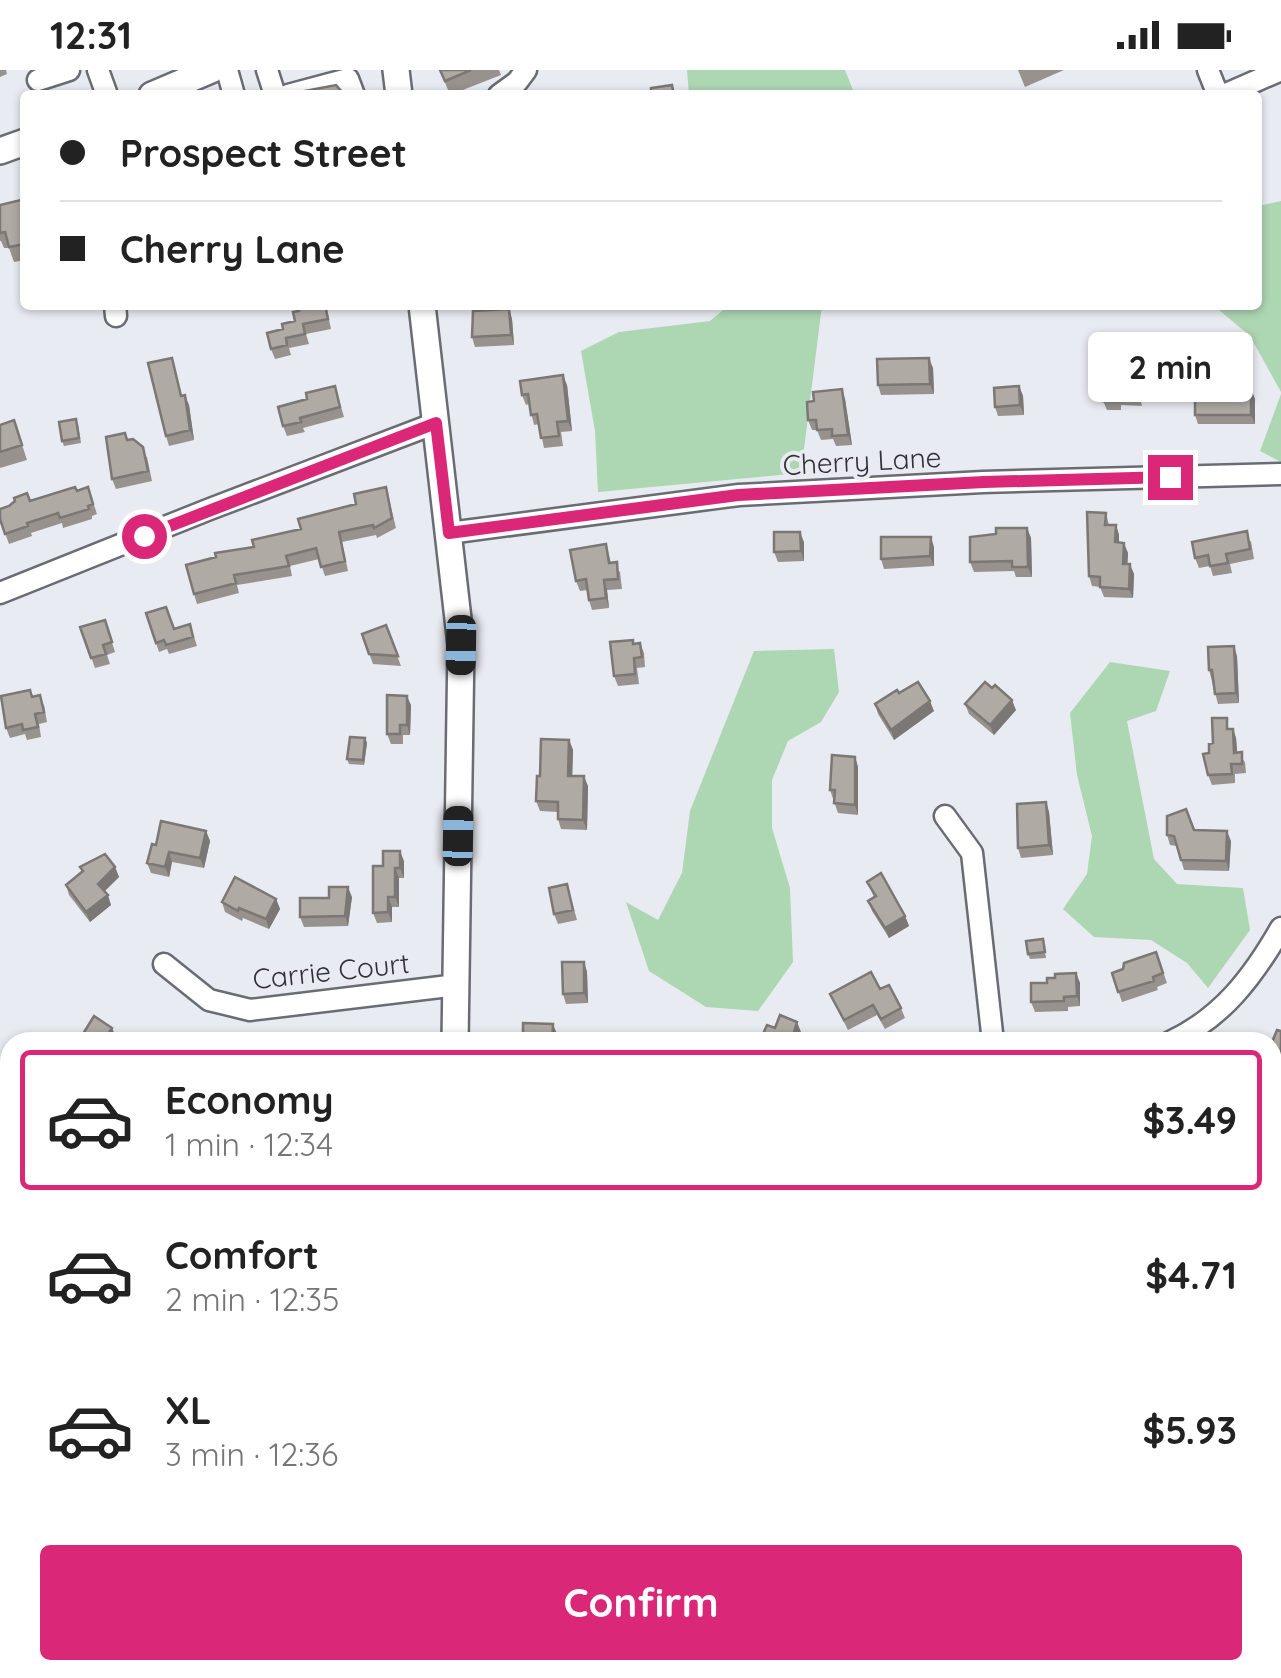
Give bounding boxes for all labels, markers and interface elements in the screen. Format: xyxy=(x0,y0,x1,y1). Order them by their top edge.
text: 12:31 xyxy=(50,11,132,59)
text: Prospect Street xyxy=(120,129,407,177)
text: Cherry Lane xyxy=(120,225,345,273)
callout: 2 min xyxy=(1088,332,1252,402)
text: 2 min xyxy=(1129,347,1212,387)
street label: Cherry Lane xyxy=(782,439,942,482)
route end xyxy=(1148,455,1193,500)
route start xyxy=(122,514,167,559)
car xyxy=(445,615,477,675)
car xyxy=(442,806,474,866)
street label: Carrie Court xyxy=(251,945,411,996)
icon: car xyxy=(45,1075,135,1165)
text: Economy xyxy=(165,1076,334,1124)
text: $3.49 xyxy=(1142,1096,1237,1144)
text: 1 min · 12:34 xyxy=(165,1124,333,1164)
icon: car xyxy=(45,1230,135,1320)
text: Comfort xyxy=(165,1231,319,1279)
text: $4.71 xyxy=(1145,1251,1237,1299)
text: 2 min · 12:35 xyxy=(165,1279,339,1319)
icon: car xyxy=(45,1385,135,1475)
text: XL xyxy=(165,1386,211,1434)
text: $5.93 xyxy=(1142,1406,1237,1454)
text: 3 min · 12:36 xyxy=(165,1434,338,1474)
button: Confirm xyxy=(40,1545,1242,1660)

